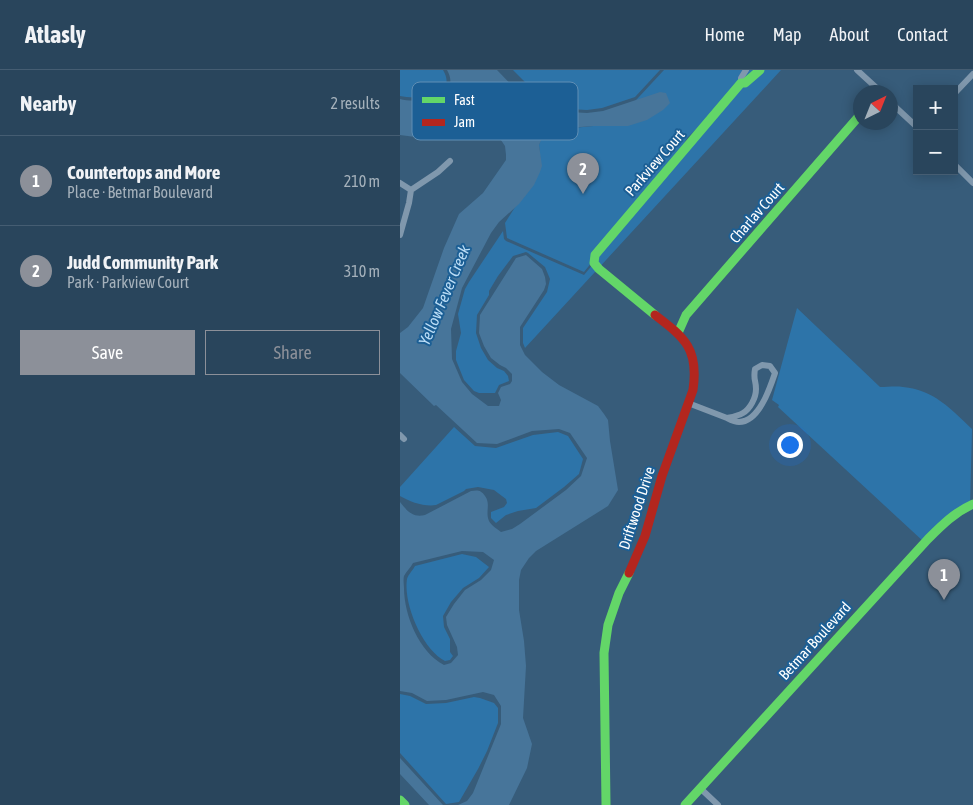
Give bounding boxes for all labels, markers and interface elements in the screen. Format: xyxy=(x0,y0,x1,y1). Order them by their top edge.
text: Atlasly xyxy=(25,21,86,48)
text: Home xyxy=(705,24,745,45)
text: Map xyxy=(773,24,802,45)
text: About xyxy=(830,24,869,45)
text: Contact xyxy=(897,24,948,45)
legend xyxy=(412,82,578,140)
north arrow xyxy=(853,85,898,130)
map controls xyxy=(913,85,958,175)
button: + xyxy=(913,85,958,130)
text: Nearby xyxy=(20,91,76,115)
text: Fast xyxy=(454,92,475,108)
text: 2 results xyxy=(330,94,380,112)
text: Jam xyxy=(454,114,475,130)
street label: Parkview Court xyxy=(621,126,688,199)
button: − xyxy=(913,130,958,175)
pin: 2 xyxy=(567,153,599,194)
text: Countertops and More xyxy=(67,161,220,183)
text: 1 xyxy=(32,172,40,190)
text: 210 m xyxy=(344,172,380,190)
street label: Charlav Court xyxy=(726,179,787,246)
text: Place · Betmar Boulevard xyxy=(67,183,213,201)
water label: Yellow Fever Creek xyxy=(415,241,474,348)
text: Judd Community Park xyxy=(67,251,218,273)
text: 2 xyxy=(32,262,40,280)
text: 310 m xyxy=(344,262,380,280)
text: Park · Parkview Court xyxy=(67,273,189,291)
button: Save xyxy=(20,330,195,375)
button: Share xyxy=(205,330,380,375)
your location xyxy=(777,432,803,458)
street label: Driftwood Drive xyxy=(615,464,658,551)
pin: 1 xyxy=(928,559,960,600)
street label: Betmar Boulevard xyxy=(775,598,854,683)

